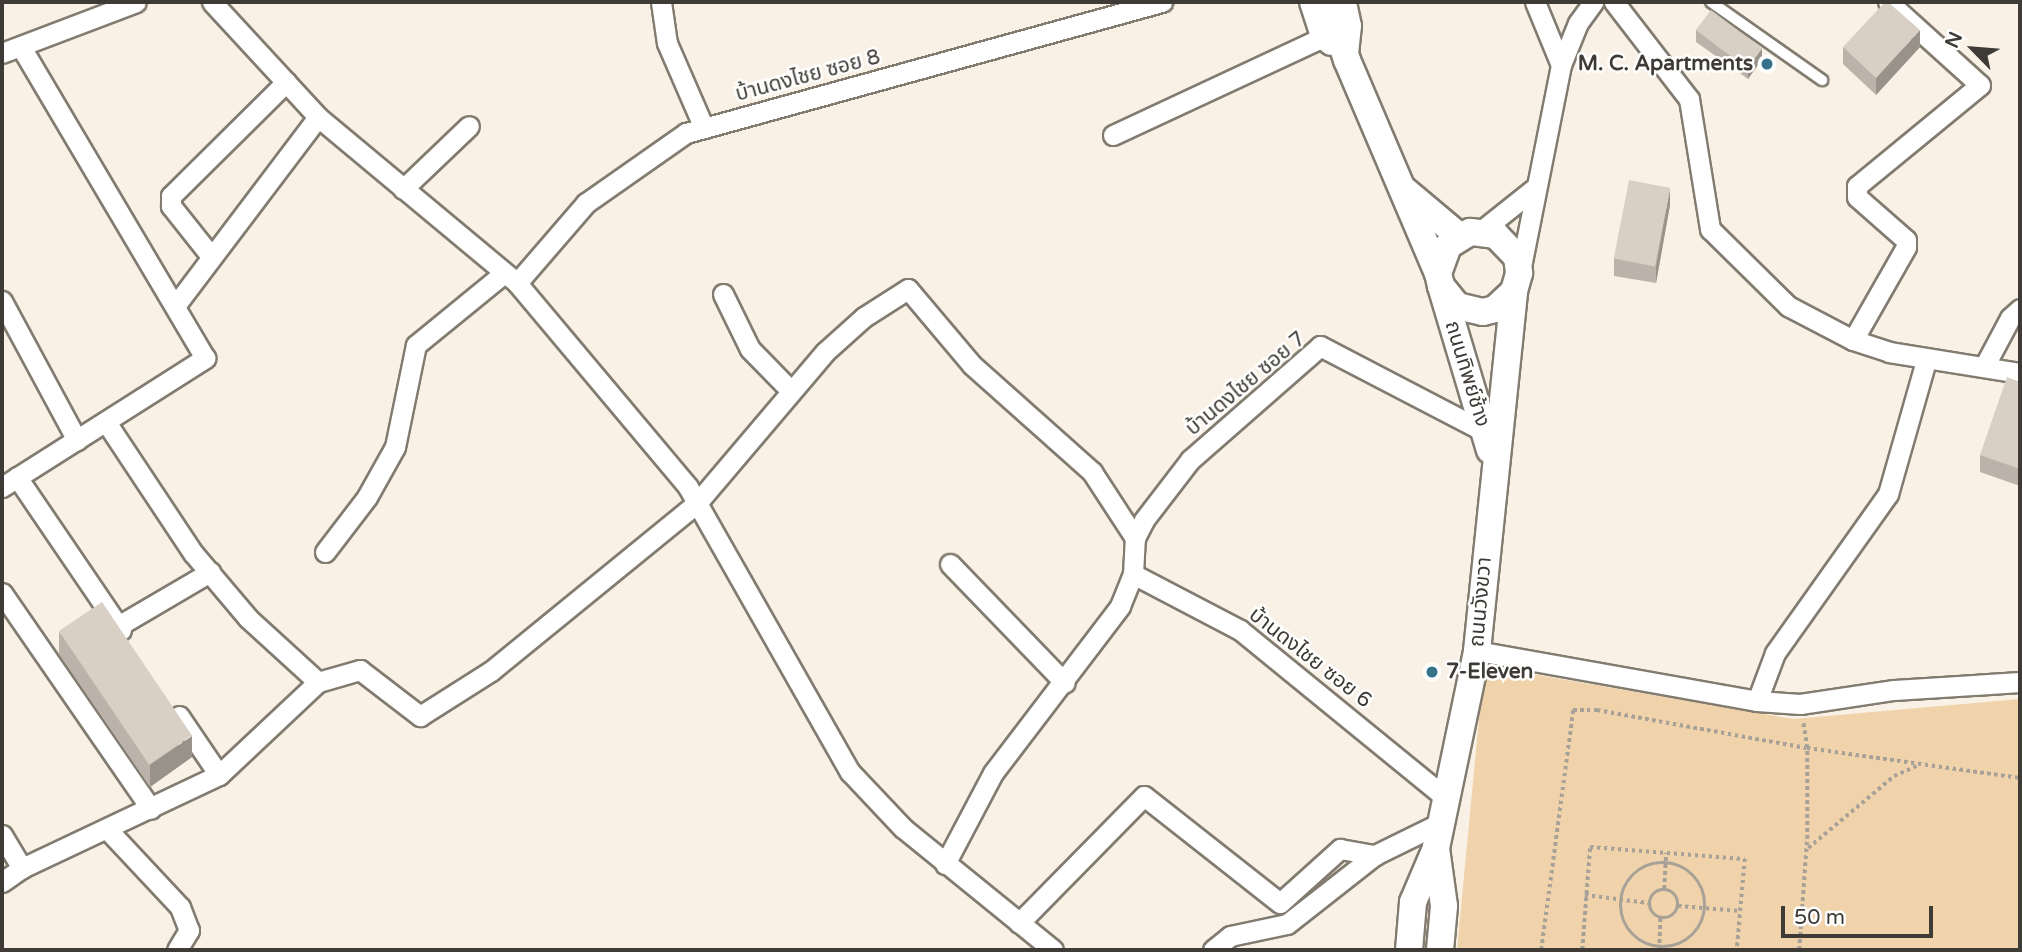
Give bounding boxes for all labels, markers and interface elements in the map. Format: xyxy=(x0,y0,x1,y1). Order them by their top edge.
north arrow xyxy=(1938,14,2008,84)
text: N xyxy=(1941,29,1967,52)
street label: บ้านดงไชย ซอย 8 xyxy=(733,45,883,107)
place label: M. C. Apartments xyxy=(1578,51,1753,77)
marker: M. C. Apartments xyxy=(1759,56,1775,72)
street label: ถนนทิพย์ช้าง xyxy=(1439,318,1495,430)
street label: บ้านดงไชย ซอย 7 xyxy=(1181,327,1311,441)
street label: ถนนวังขวา xyxy=(1465,556,1497,648)
street label: บ้านดงไชย ซอย 6 xyxy=(1244,602,1376,714)
place label: 7-Eleven xyxy=(1446,659,1533,685)
marker: 7-Eleven xyxy=(1424,664,1440,680)
scale bar xyxy=(1784,892,1936,936)
text: 50 m xyxy=(1794,905,1845,930)

